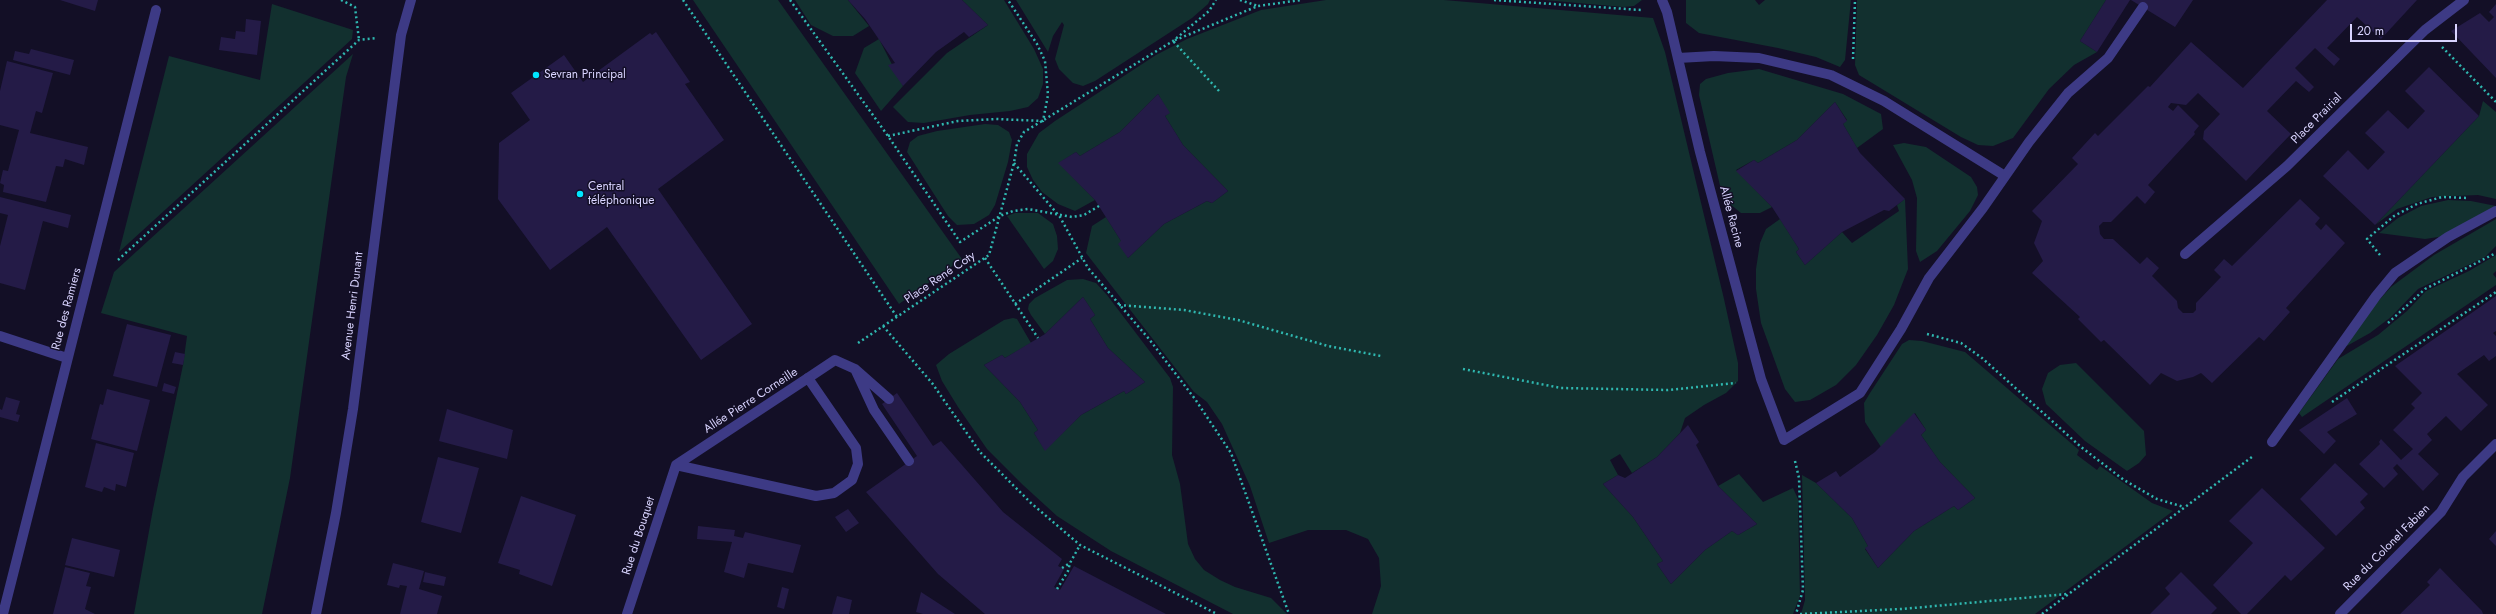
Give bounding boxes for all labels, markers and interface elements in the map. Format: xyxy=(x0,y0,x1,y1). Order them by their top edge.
scale bar xyxy=(2352,16,2459,42)
text: 20 m xyxy=(2357,22,2384,40)
place label: Sevran Principal xyxy=(544,68,626,82)
marker: Sevran Principal xyxy=(531,70,541,80)
street label: Place Prairial xyxy=(2289,91,2345,147)
place label: Central téléphonique xyxy=(588,180,654,208)
street label: Allée Racine xyxy=(1716,185,1746,249)
marker: Central téléphonique xyxy=(575,189,585,199)
street label: Place René Coty xyxy=(902,249,978,307)
street label: Avenue Henri Dunant xyxy=(339,251,367,361)
street label: Rue des Ramiers xyxy=(49,266,85,352)
street label: Allée Pierre Corneille xyxy=(701,365,801,437)
street label: Rue du Bouquet xyxy=(620,495,658,577)
street label: Rue du Colonel Fabien xyxy=(2341,502,2433,594)

